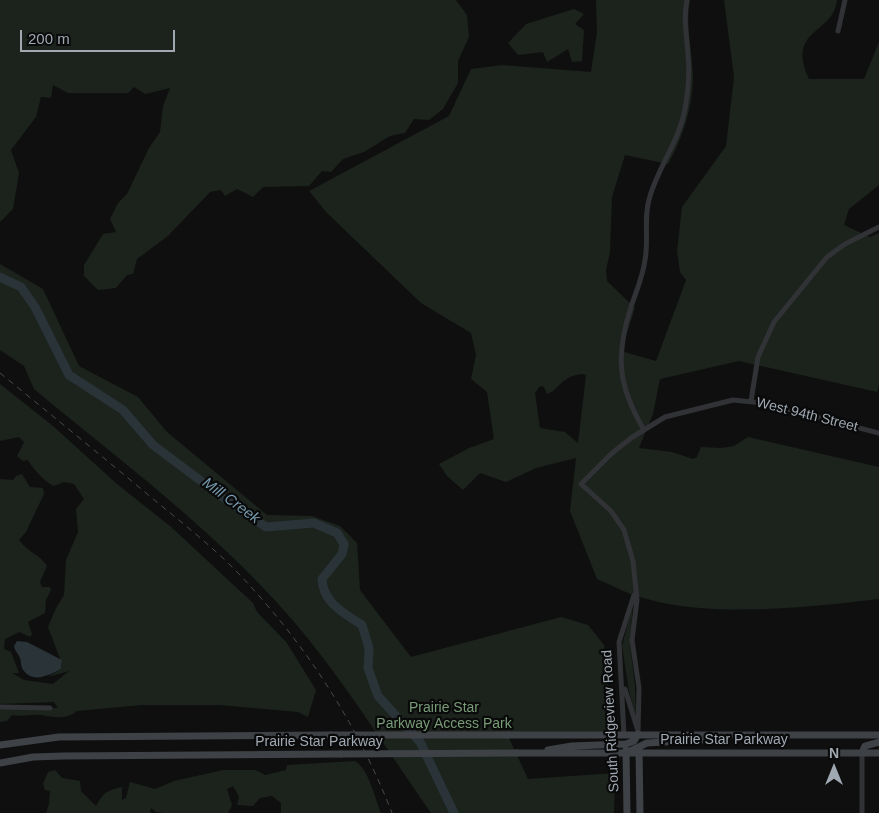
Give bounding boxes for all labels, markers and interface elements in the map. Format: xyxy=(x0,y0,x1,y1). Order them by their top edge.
scale bar xyxy=(22,20,178,52)
text: 200 m xyxy=(28,30,70,47)
street label: West 94th Street xyxy=(755,394,859,436)
water label: Mill Creek xyxy=(199,474,263,528)
street label: South Ridgeview Road xyxy=(599,649,623,793)
park label: Prairie Star Parkway Access Park xyxy=(376,700,512,732)
street label: Prairie Star Parkway xyxy=(660,732,788,748)
street label: Prairie Star Parkway xyxy=(255,734,383,750)
north arrow xyxy=(809,743,859,793)
text: N xyxy=(829,745,839,761)

